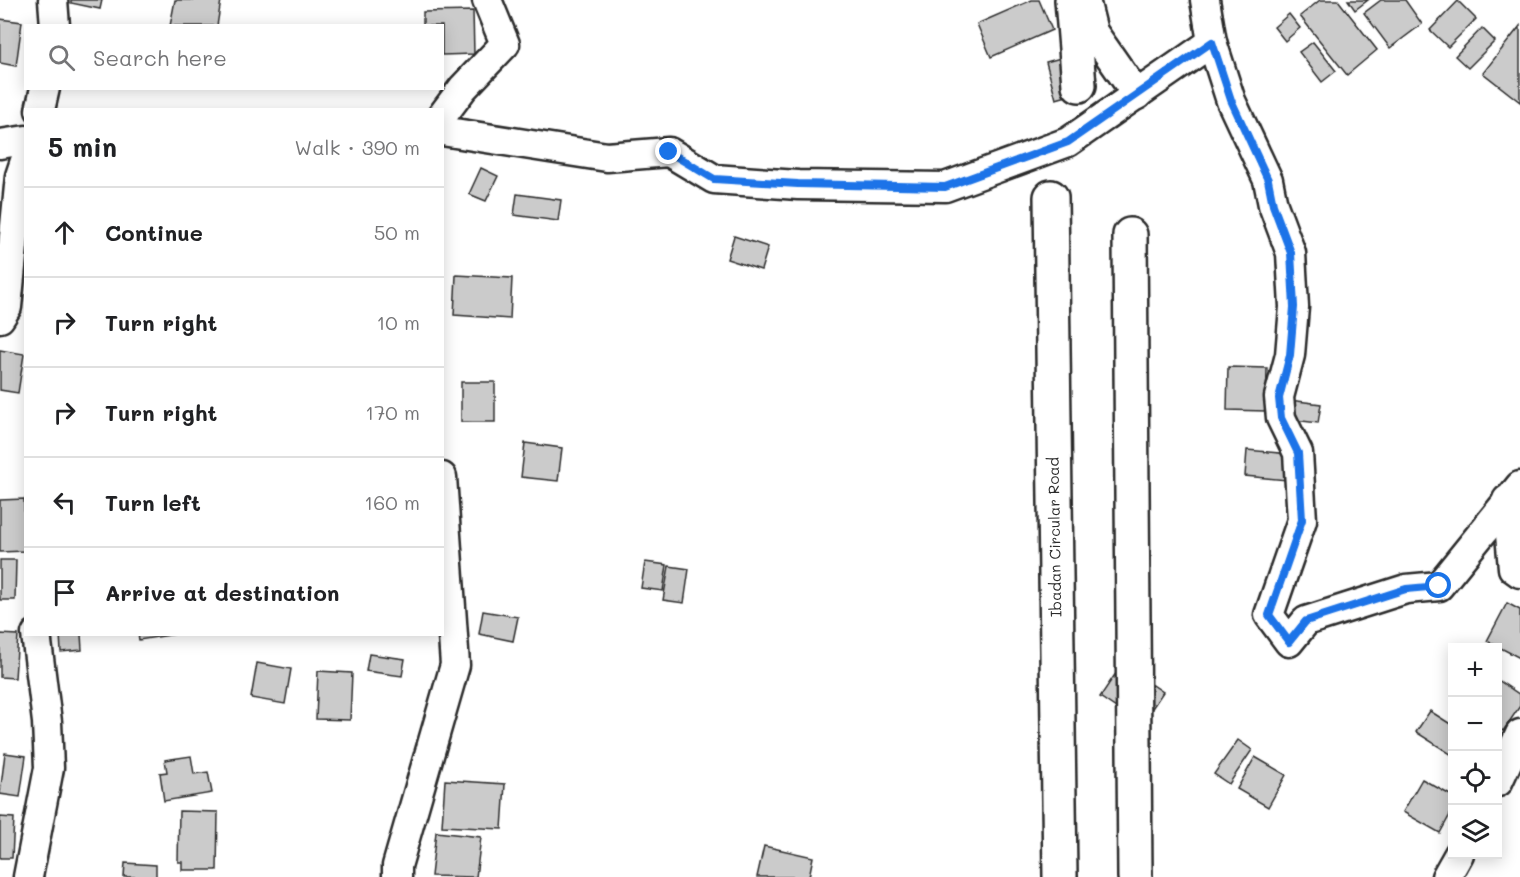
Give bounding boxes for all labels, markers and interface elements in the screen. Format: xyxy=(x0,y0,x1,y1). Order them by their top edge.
search box xyxy=(24,24,444,90)
icon: search xyxy=(45,41,78,74)
text: Search here xyxy=(93,43,227,72)
text: 5 min xyxy=(48,130,117,164)
text: Walk · 390 m xyxy=(295,134,420,160)
route end xyxy=(655,138,681,164)
icon: ahead xyxy=(48,216,81,249)
text: Continue xyxy=(105,218,203,247)
text: 50 m xyxy=(374,219,420,245)
icon: right xyxy=(48,306,81,339)
text: Turn right xyxy=(105,308,217,337)
text: 10 m xyxy=(376,309,420,335)
icon: right xyxy=(48,396,81,429)
text: Turn right xyxy=(105,398,217,427)
text: 170 m xyxy=(365,399,420,425)
street label: Ibadan Circular Road xyxy=(1043,457,1065,617)
icon: left xyxy=(48,486,81,519)
text: Turn left xyxy=(105,488,201,517)
text: 160 m xyxy=(364,489,420,515)
route start xyxy=(1425,572,1451,598)
icon: arrive xyxy=(48,576,81,609)
text: Arrive at destination xyxy=(105,578,340,607)
map controls xyxy=(1448,643,1502,859)
button: + xyxy=(1448,643,1502,697)
button: − xyxy=(1448,697,1502,751)
button: locate xyxy=(1448,751,1502,805)
button: layers xyxy=(1448,805,1502,859)

